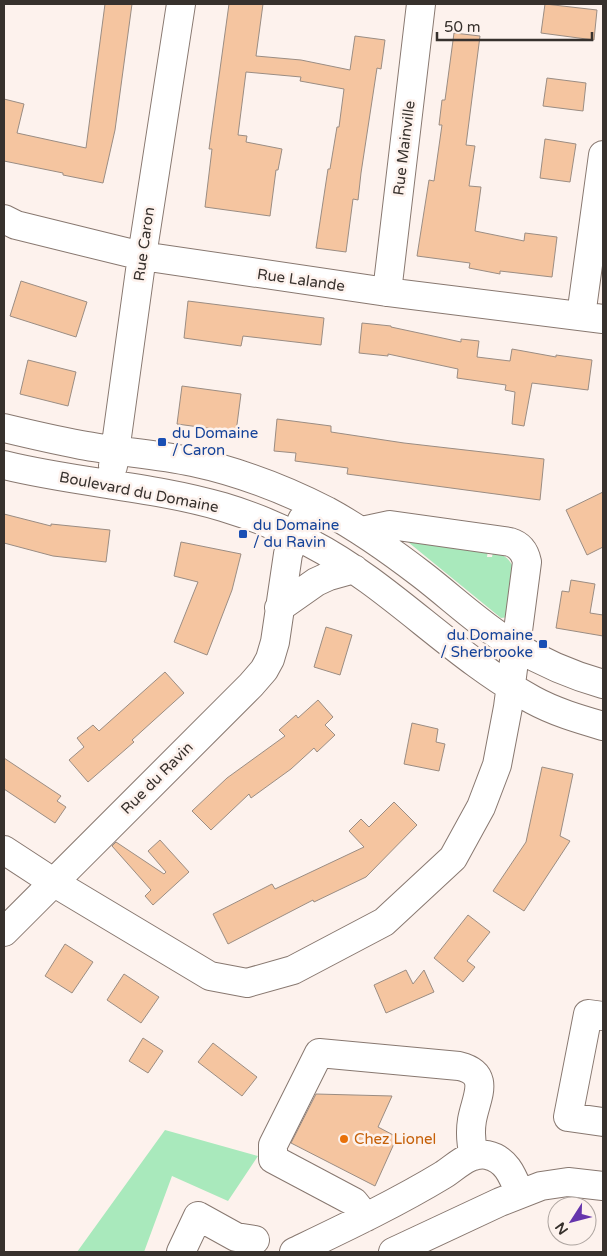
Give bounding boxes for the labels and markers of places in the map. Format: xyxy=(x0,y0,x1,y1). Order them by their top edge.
place label: du Domaine / Caron xyxy=(172,424,258,459)
marker: du Domaine / Caron xyxy=(156,436,168,448)
place label: du Domaine / du Ravin xyxy=(253,516,339,551)
marker: du Domaine / du Ravin xyxy=(237,528,249,540)
place label: du Domaine / Sherbrooke xyxy=(440,626,533,661)
marker: du Domaine / Sherbrooke xyxy=(537,638,549,650)
place label: Chez Lionel xyxy=(354,1130,436,1148)
marker: Chez Lionel xyxy=(338,1133,350,1145)

